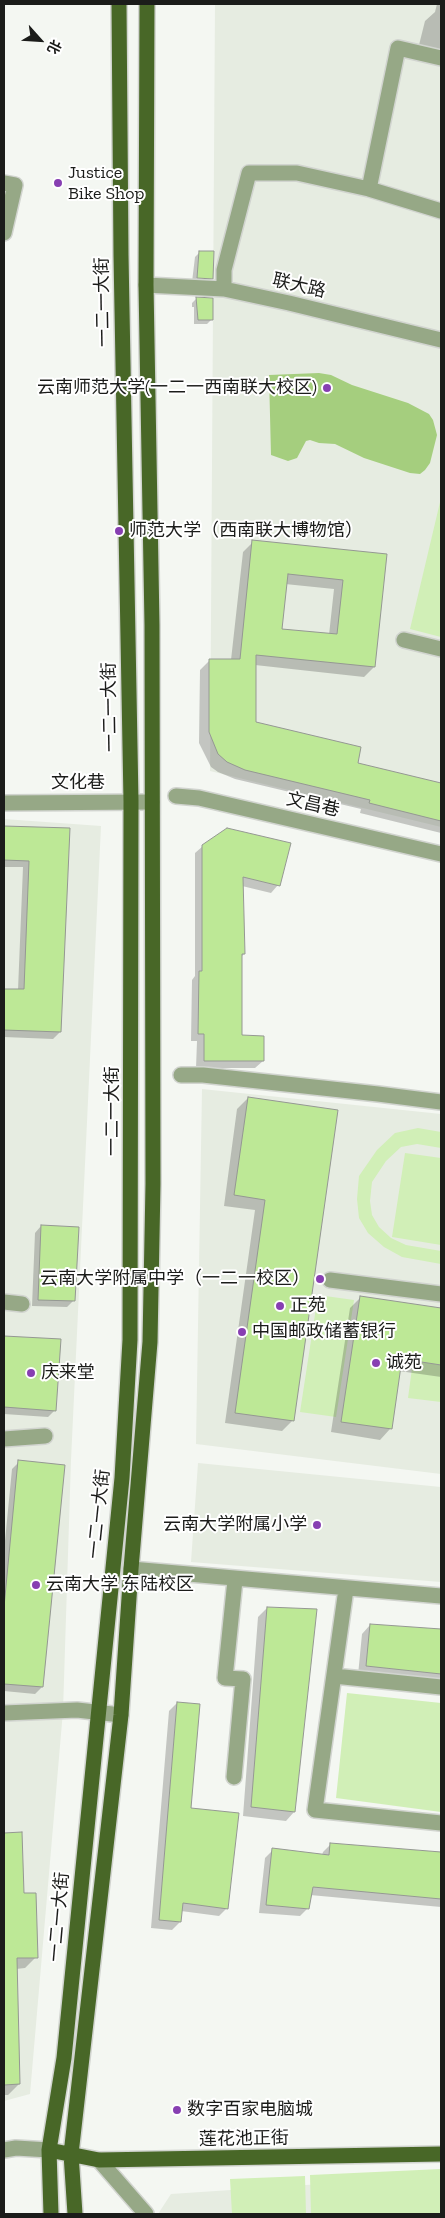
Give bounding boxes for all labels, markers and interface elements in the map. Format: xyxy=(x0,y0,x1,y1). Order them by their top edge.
north arrow xyxy=(15,15,65,65)
text: 北 xyxy=(43,37,65,57)
place label: Justice Bike Shop xyxy=(68,162,144,204)
marker: Justice Bike Shop xyxy=(52,177,64,189)
street label: 一二一大街 xyxy=(91,257,115,347)
street label: 联大路 xyxy=(270,269,328,303)
place label: 云南师范大学(一二一西南联大校区) xyxy=(37,377,317,399)
marker: 云南师范大学(一二一西南联大校区) xyxy=(321,382,333,394)
place label: 师范大学（西南联大博物馆） xyxy=(129,520,363,542)
marker: 师范大学（西南联大博物馆） xyxy=(113,525,125,537)
street label: 一二一大街 xyxy=(98,662,122,752)
street label: 文化巷 xyxy=(51,772,105,794)
street label: 文昌巷 xyxy=(284,788,342,822)
street label: 一二一大街 xyxy=(102,1066,124,1156)
place label: 云南大学附属中学（一二一校区） xyxy=(40,1268,310,1290)
marker: 云南大学附属中学（一二一校区） xyxy=(314,1273,326,1285)
place label: 正苑 xyxy=(290,1295,326,1317)
marker: 正苑 xyxy=(274,1300,286,1312)
place label: 中国邮政储蓄银行 xyxy=(252,1321,396,1343)
marker: 中国邮政储蓄银行 xyxy=(236,1326,248,1338)
place label: 诚苑 xyxy=(386,1352,422,1374)
marker: 诚苑 xyxy=(370,1357,382,1369)
place label: 庆来堂 xyxy=(41,1362,95,1384)
marker: 庆来堂 xyxy=(25,1367,37,1379)
street label: 一二一大街 xyxy=(84,1468,114,1560)
place label: 云南大学附属小学 xyxy=(163,1514,307,1536)
marker: 云南大学附属小学 xyxy=(311,1519,323,1531)
place label: 云南大学 东陆校区 xyxy=(46,1574,194,1596)
marker: 云南大学 东陆校区 xyxy=(30,1579,42,1591)
street label: 一二一大街 xyxy=(44,1871,74,1963)
place label: 数字百家电脑城 xyxy=(187,2099,313,2121)
marker: 数字百家电脑城 xyxy=(171,2104,183,2116)
street label: 莲花池正街 xyxy=(199,2127,289,2151)

